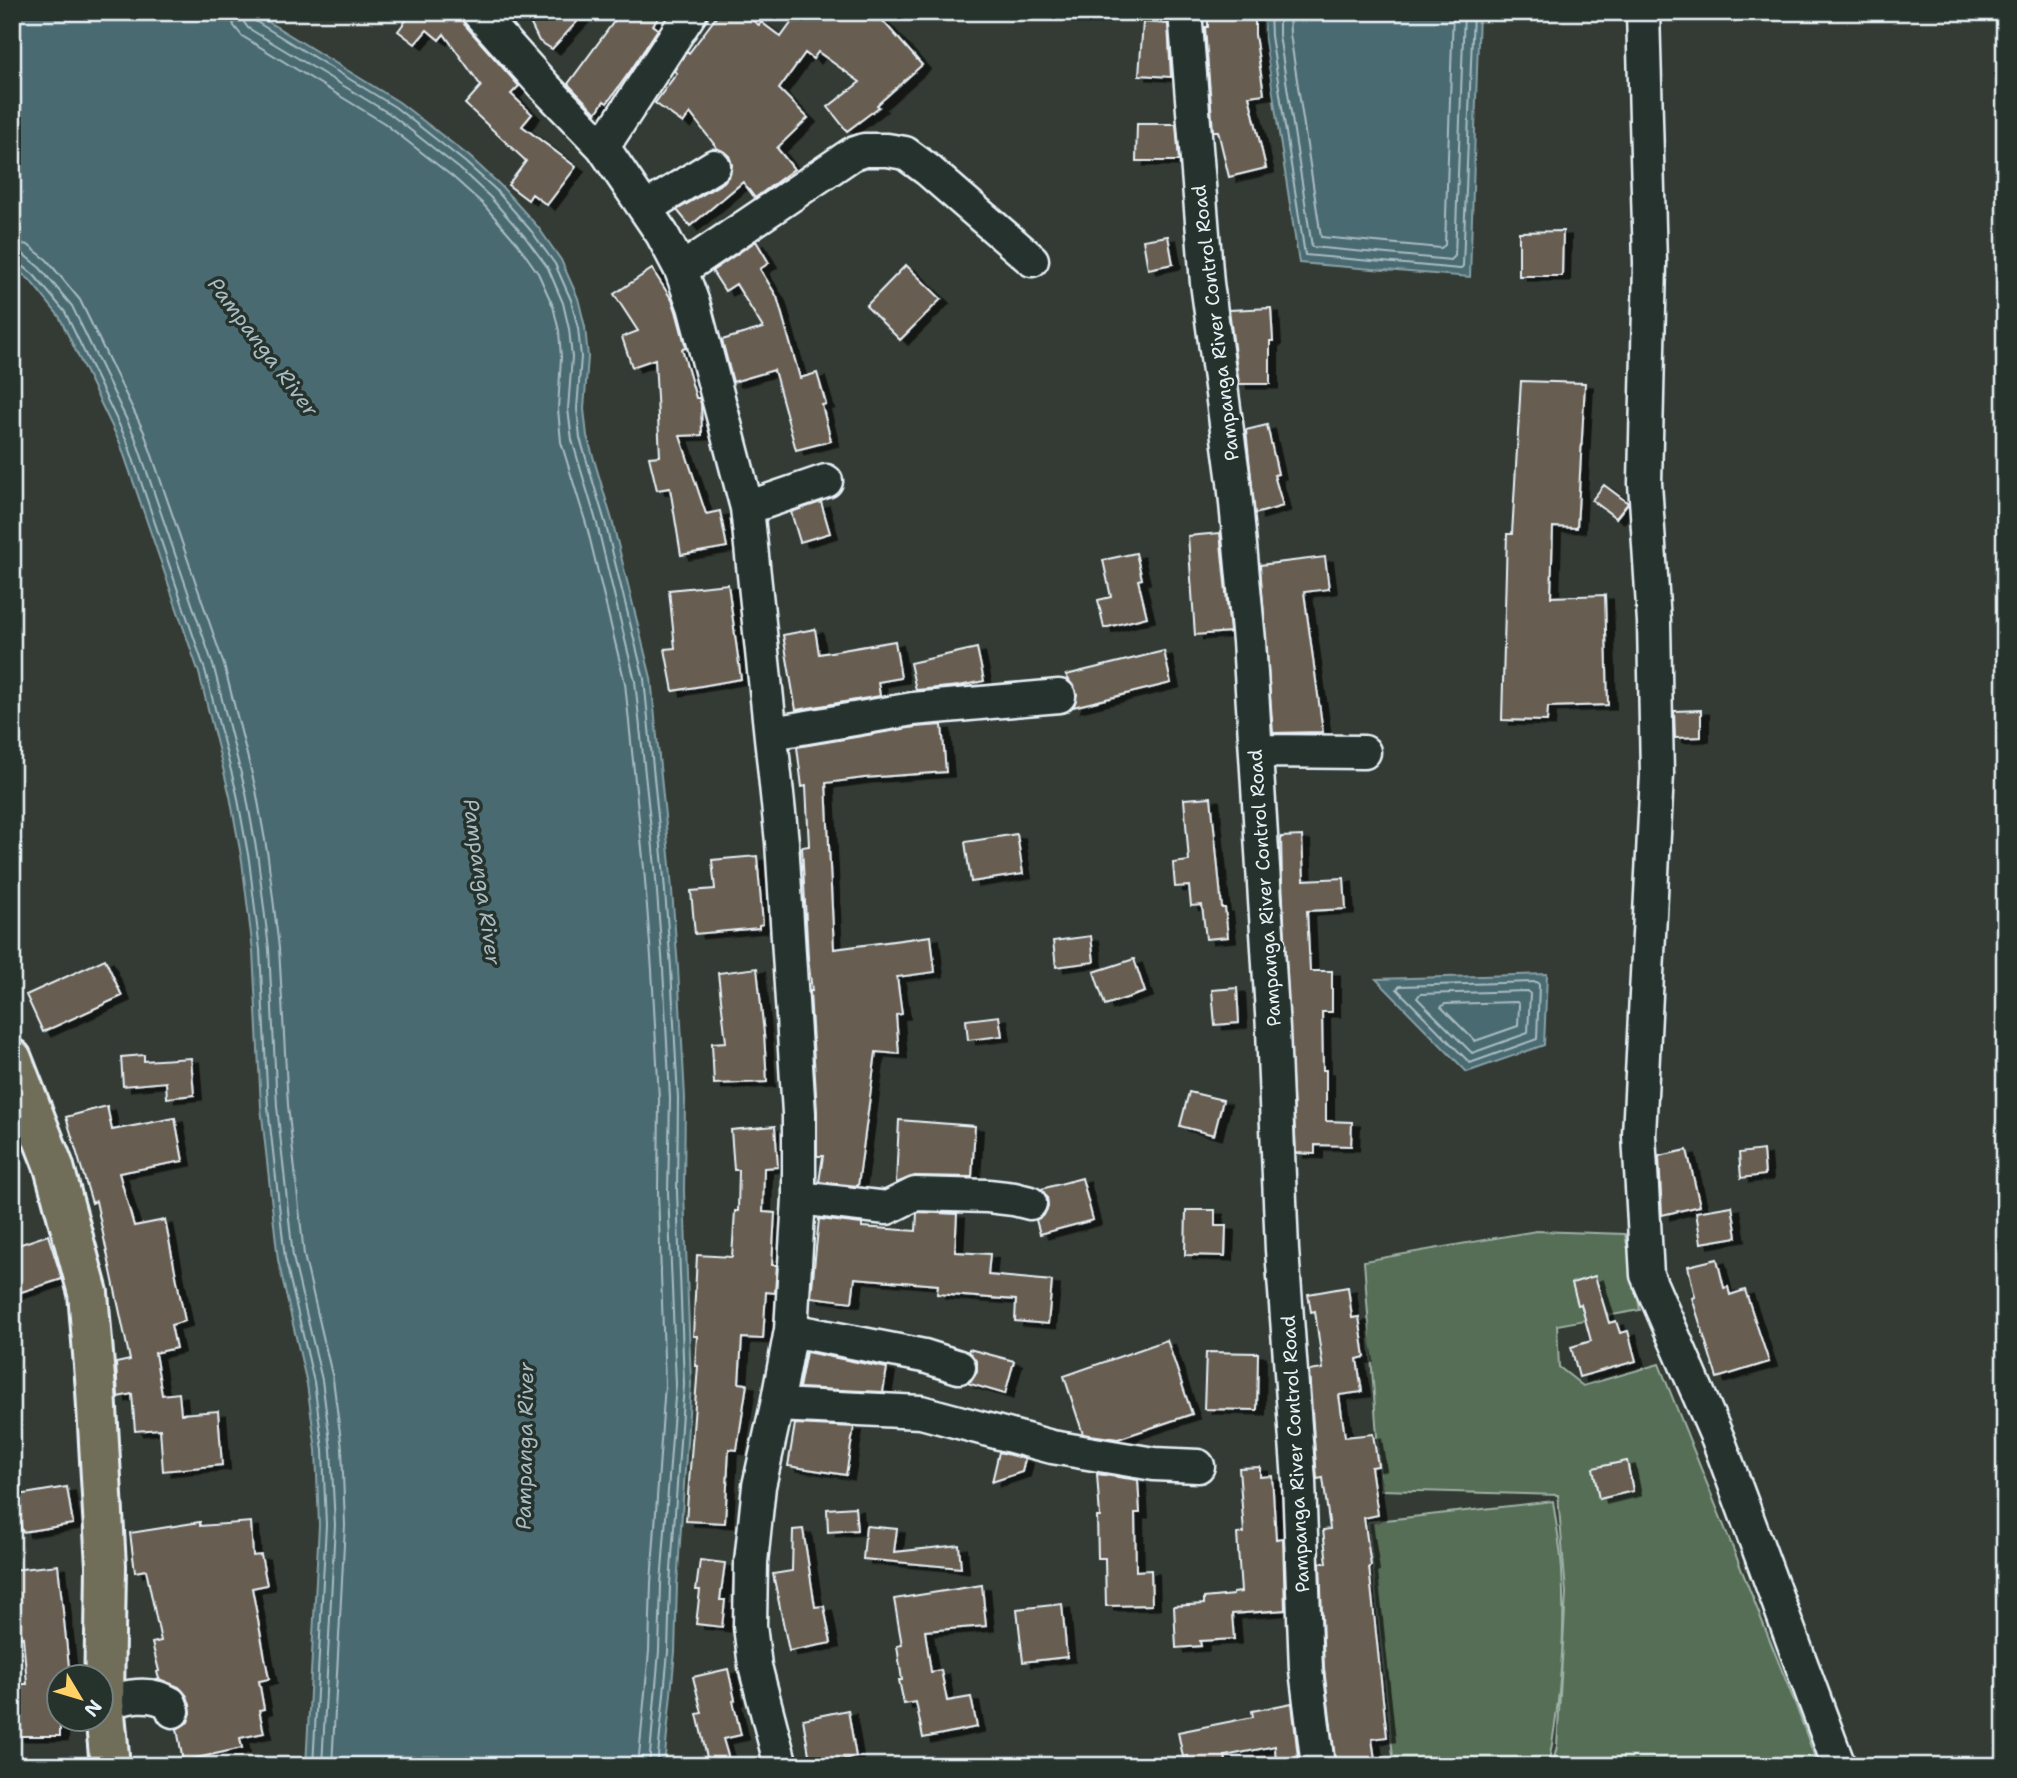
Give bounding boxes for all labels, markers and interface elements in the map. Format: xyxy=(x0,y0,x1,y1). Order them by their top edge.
street label: Pampanga River Control Road xyxy=(1186,184,1245,462)
water label: Pampanga River xyxy=(201,272,325,423)
street label: Pampanga River Control Road xyxy=(1242,749,1287,1027)
water label: Pampanga River xyxy=(456,797,508,968)
street label: Pampanga River Control Road xyxy=(1276,1315,1315,1593)
water label: Pampanga River xyxy=(510,1361,540,1530)
north arrow xyxy=(46,1662,116,1732)
text: N xyxy=(79,1695,107,1722)

